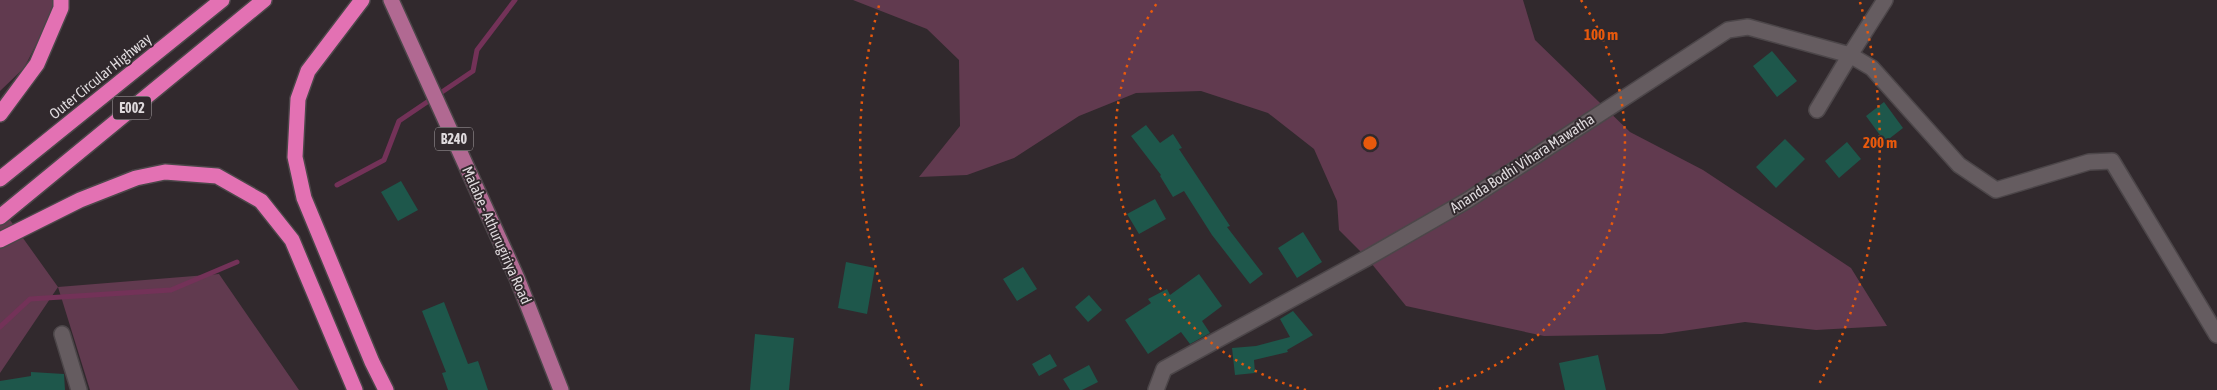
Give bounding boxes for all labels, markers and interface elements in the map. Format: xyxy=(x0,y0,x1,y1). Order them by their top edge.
text: 100 m xyxy=(1584,26,1618,43)
street label: Outer Circular Highway xyxy=(46,30,154,122)
road number: E002 xyxy=(113,96,151,120)
street label: Ananda Bodhi Vihara Mawatha xyxy=(1447,110,1597,216)
road number: B240 xyxy=(435,128,473,150)
centre of rings xyxy=(1361,134,1379,152)
text: 200 m xyxy=(1863,134,1897,151)
street label: Malabe - Athurugiriya Road xyxy=(459,163,535,307)

